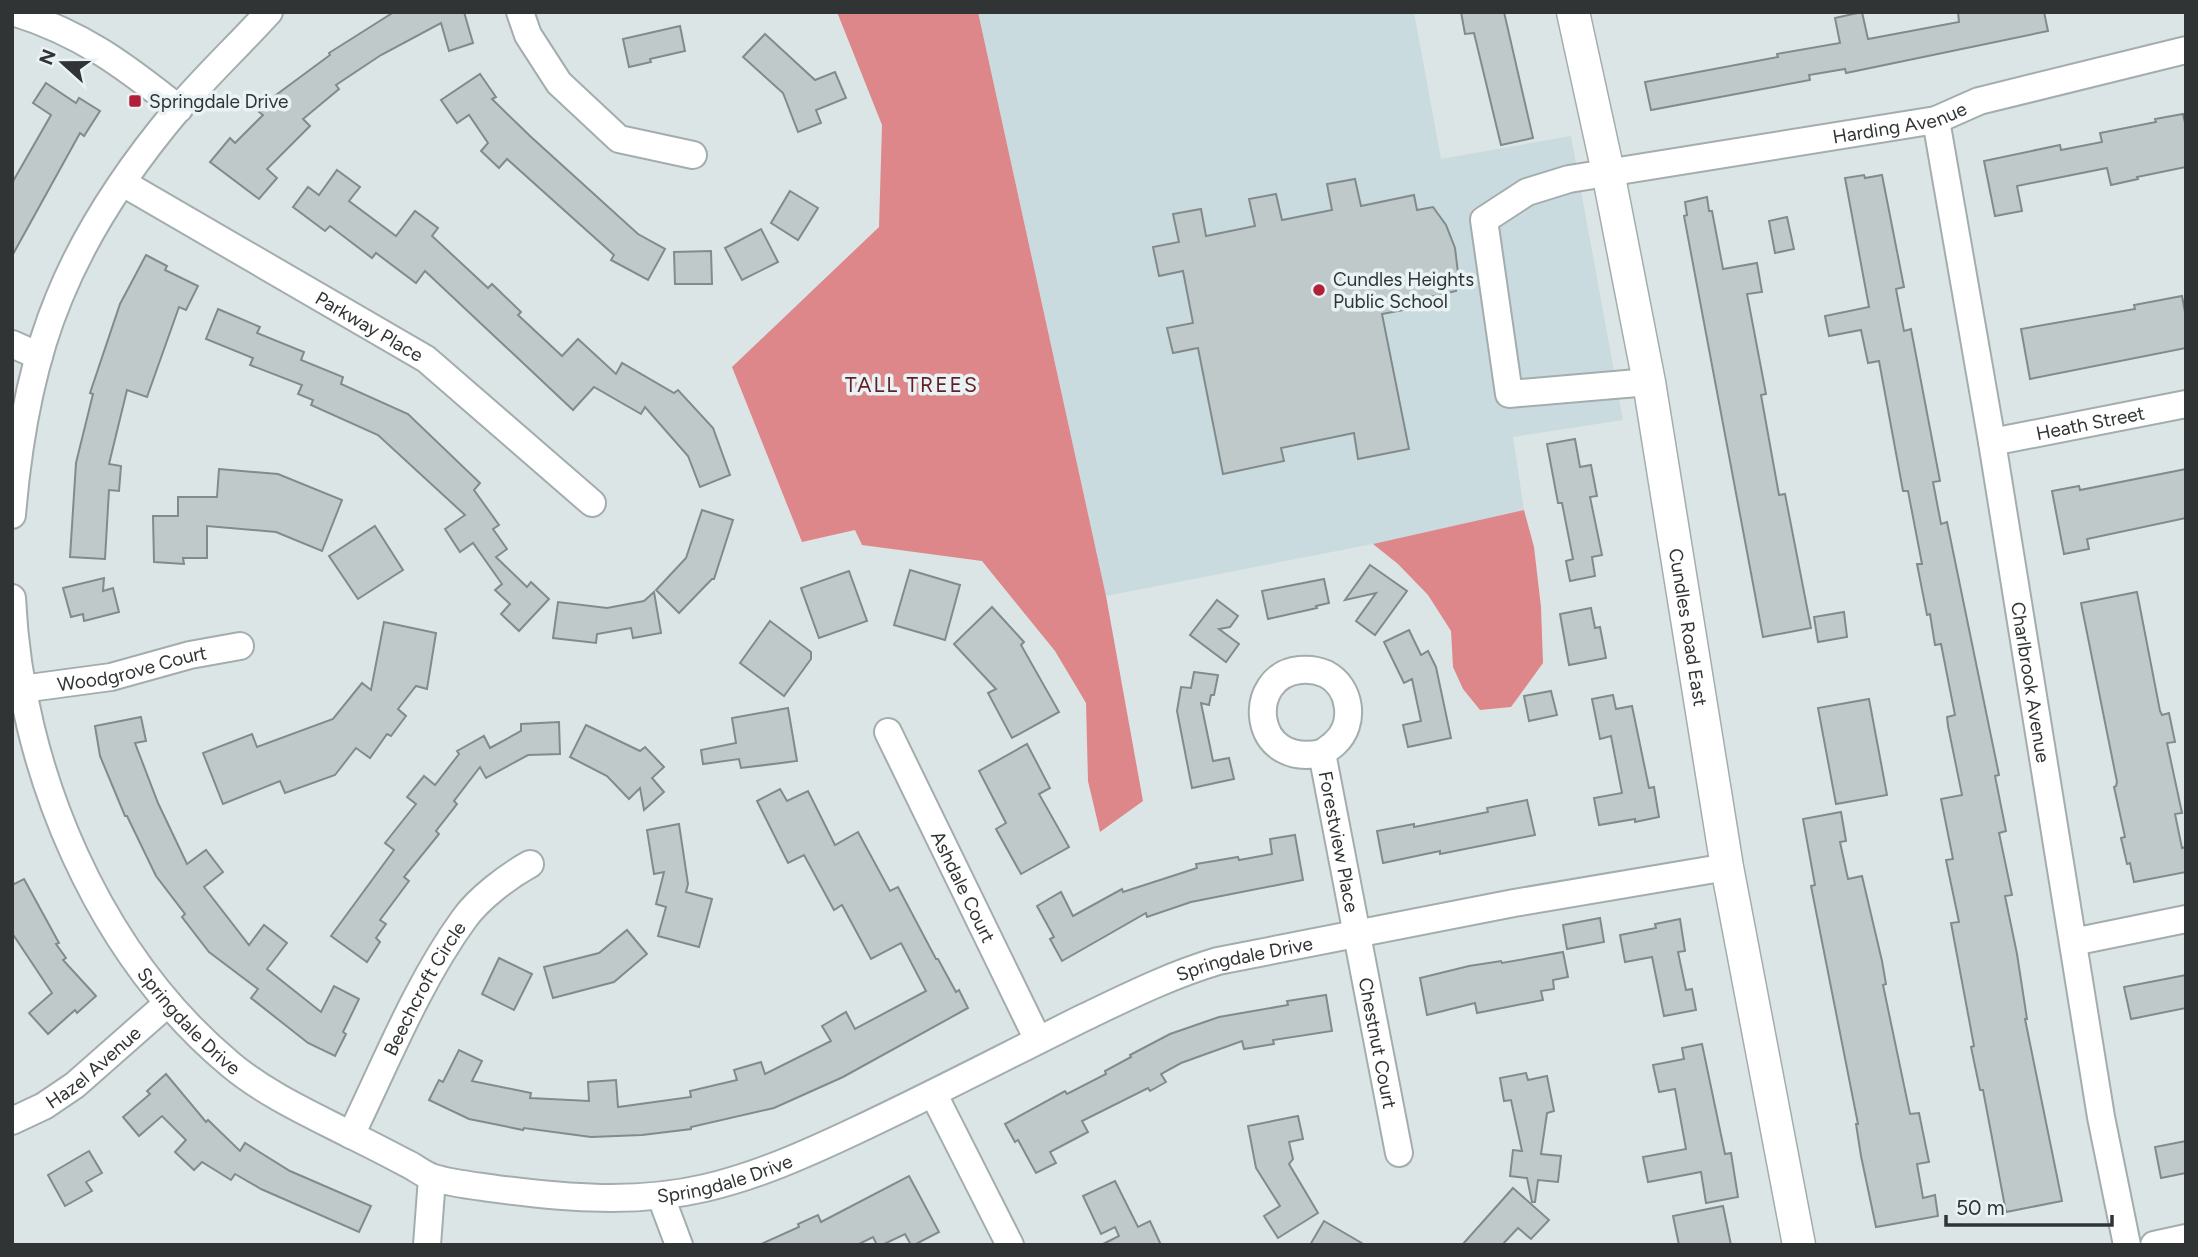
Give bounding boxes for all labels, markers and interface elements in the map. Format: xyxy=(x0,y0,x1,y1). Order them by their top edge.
north arrow xyxy=(28,28,98,98)
text: N xyxy=(34,46,61,68)
place label: Springdale Drive xyxy=(149,90,289,113)
marker: Springdale Drive xyxy=(127,93,143,109)
street label: Harding Avenue xyxy=(1831,97,1970,148)
place label: Cundles Heights Public School xyxy=(1333,268,1474,313)
marker: Cundles Heights Public School xyxy=(1311,282,1327,298)
street label: Parkway Place xyxy=(311,286,427,367)
district label: TALL TREES xyxy=(845,372,979,397)
street label: Heath Street xyxy=(2034,401,2146,445)
street label: Cundles Road East xyxy=(1664,547,1712,708)
street label: Charlbrook Avenue xyxy=(2006,600,2055,764)
street label: Woodgrove Court xyxy=(56,641,208,696)
street label: Forestview Place xyxy=(1314,769,1363,914)
street label: Ashdale Court xyxy=(926,827,1000,946)
street label: Beechcroft Circle xyxy=(379,917,471,1059)
street label: Springdale Drive xyxy=(1173,932,1315,987)
street label: Springdale Drive xyxy=(132,963,245,1080)
street label: Chestnut Court xyxy=(1353,976,1401,1110)
street label: Hazel Avenue xyxy=(41,1021,146,1114)
street label: Springdale Drive xyxy=(656,1149,796,1208)
scale bar xyxy=(1946,1184,2112,1228)
text: 50 m xyxy=(1956,1195,2005,1220)

